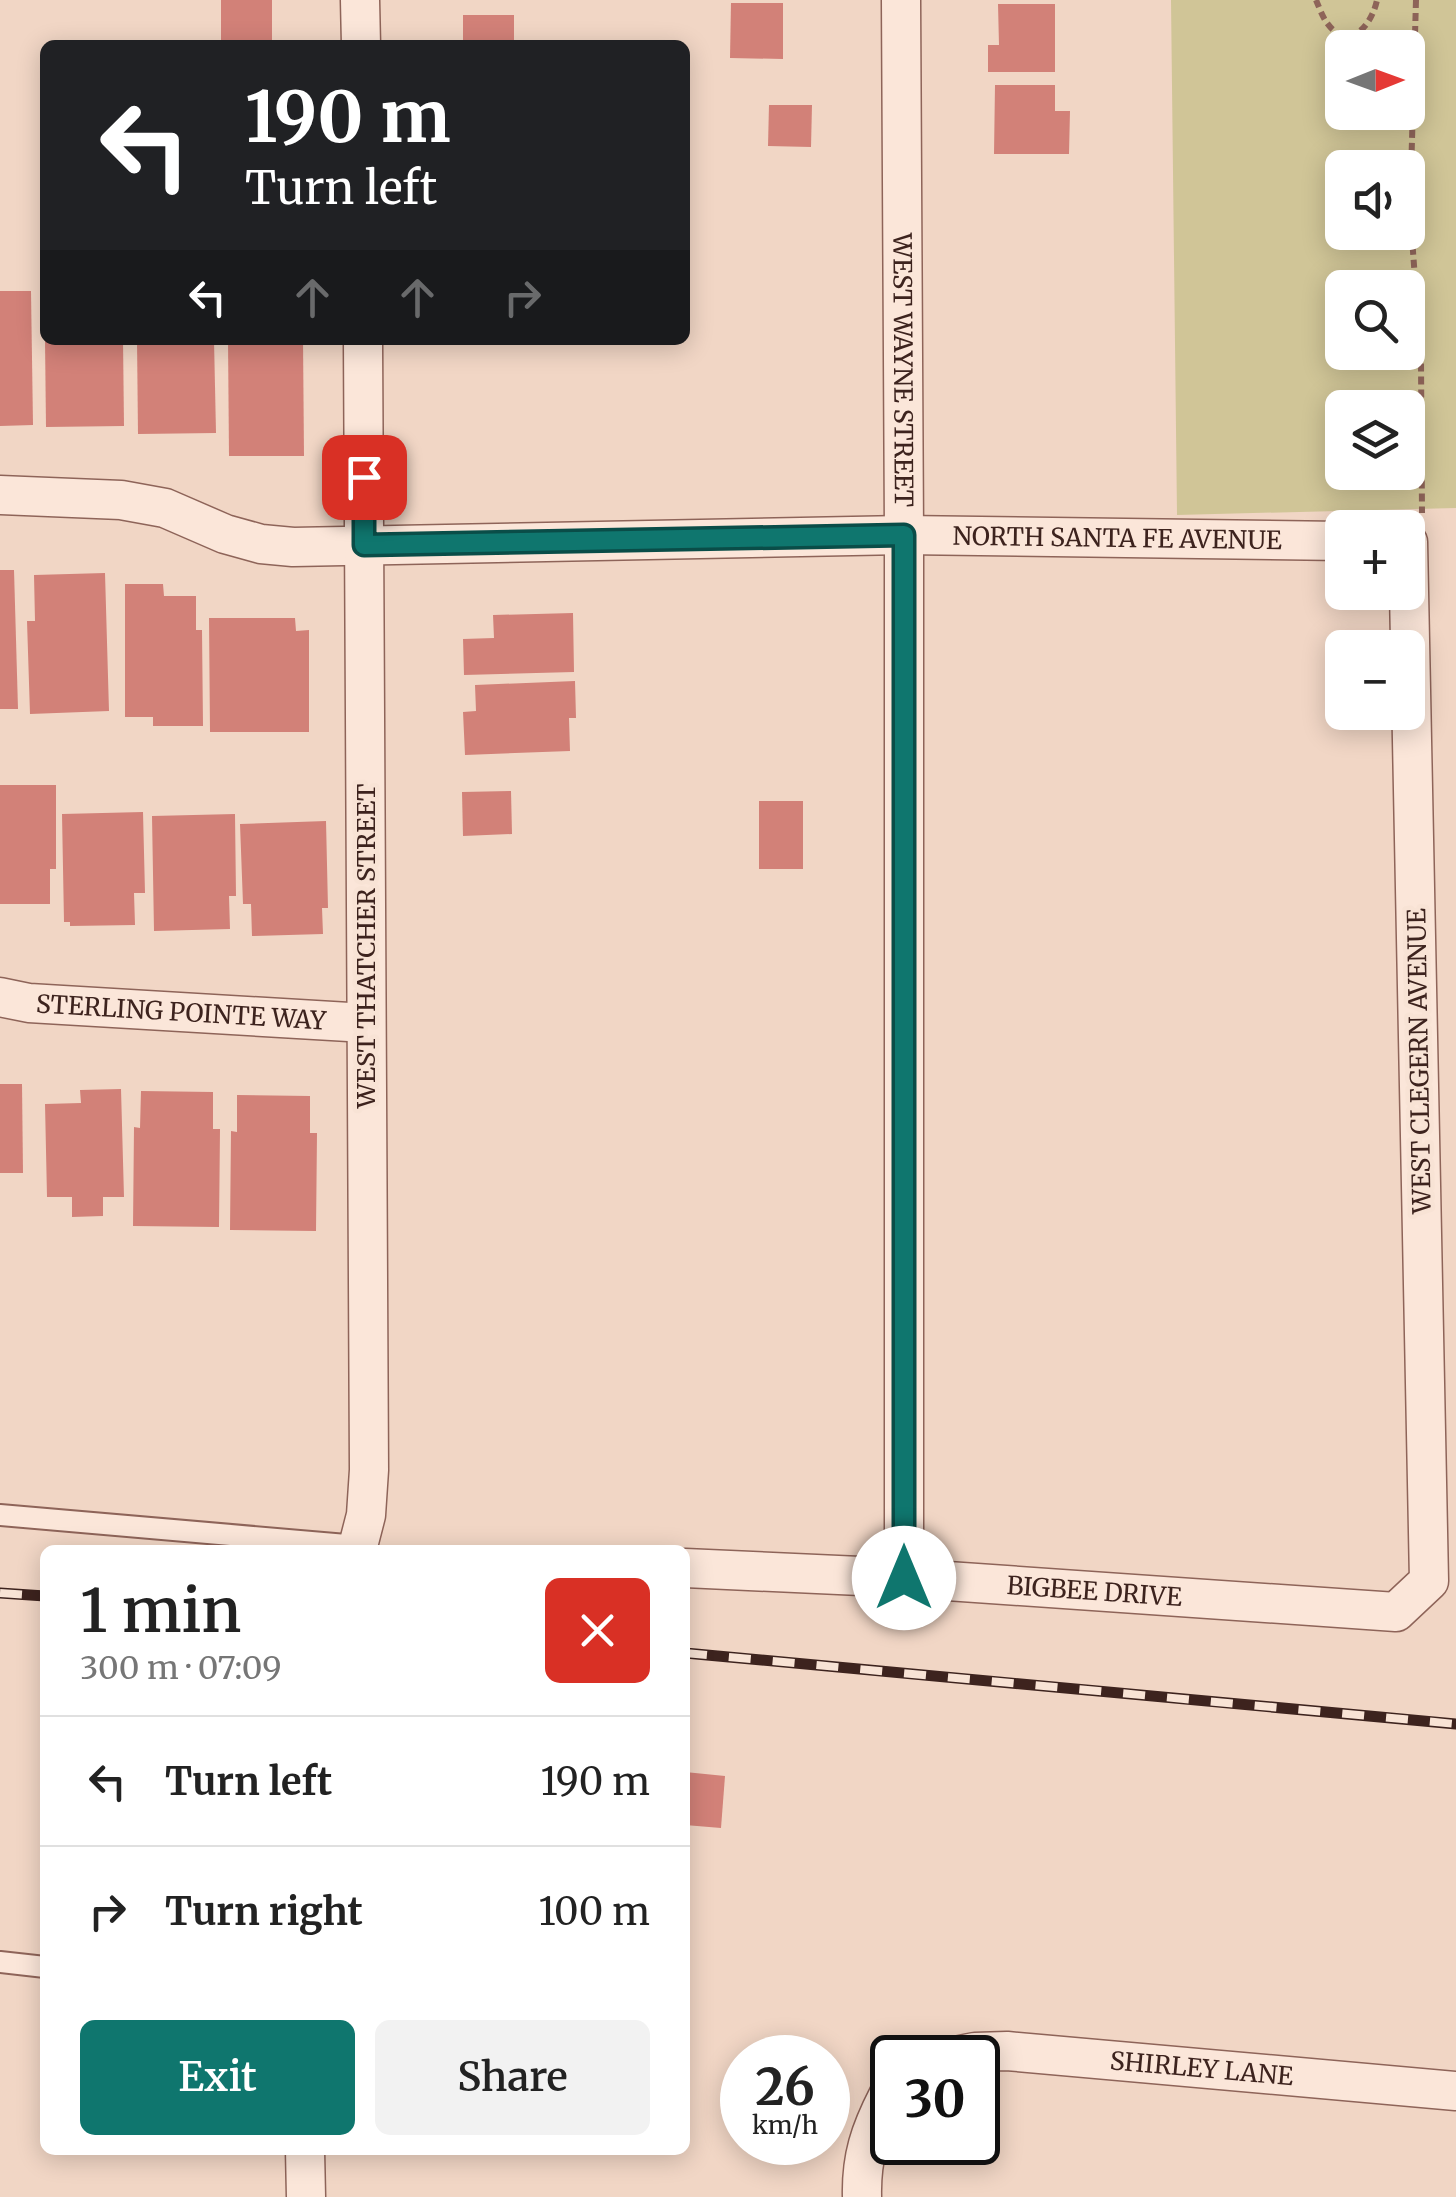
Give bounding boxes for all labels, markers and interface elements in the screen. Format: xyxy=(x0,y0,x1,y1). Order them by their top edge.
north arrow xyxy=(1325,30,1425,130)
map controls xyxy=(1325,30,1425,730)
text: 190 m xyxy=(245,73,451,161)
icon: left xyxy=(80,80,210,210)
button: sound xyxy=(1325,150,1425,250)
text: Turn left xyxy=(245,160,437,216)
street label: WEST WAYNE STREET xyxy=(886,232,920,507)
icon: left xyxy=(180,270,235,325)
icon: ahead xyxy=(285,270,340,325)
icon: ahead xyxy=(390,270,445,325)
icon: right xyxy=(495,270,550,325)
button: search xyxy=(1325,270,1425,370)
button: layers xyxy=(1325,390,1425,490)
pin xyxy=(322,435,407,520)
icon: arrive xyxy=(337,450,392,505)
button: + xyxy=(1325,510,1425,610)
street label: NORTH SANTA FE AVENUE xyxy=(952,520,1282,556)
button: − xyxy=(1325,630,1425,730)
street label: WEST THATCHER STREET xyxy=(350,784,382,1109)
street label: WEST CLEGERN AVENUE xyxy=(1400,908,1438,1215)
street label: STERLING POINTE WAY xyxy=(35,987,328,1037)
position arrow xyxy=(852,1526,956,1630)
street label: BIGBEE DRIVE xyxy=(1006,1569,1183,1613)
text: 1 min xyxy=(80,1573,241,1648)
button: close xyxy=(545,1578,650,1683)
text: 300 m · 07:09 xyxy=(80,1648,282,1688)
icon: left xyxy=(80,1754,135,1809)
text: Turn left xyxy=(165,1758,332,1805)
text: 190 m xyxy=(540,1758,650,1805)
icon: right xyxy=(80,1884,135,1939)
text: Turn right xyxy=(165,1888,363,1935)
text: 100 m xyxy=(538,1888,650,1935)
button: Exit xyxy=(80,2020,355,2135)
button: Share xyxy=(375,2020,650,2135)
speed limit sign: 30 xyxy=(870,2035,1000,2165)
street label: SHIRLEY LANE xyxy=(1109,2044,1295,2092)
text: 26 xyxy=(755,2056,815,2119)
text: km/h xyxy=(752,2109,818,2141)

